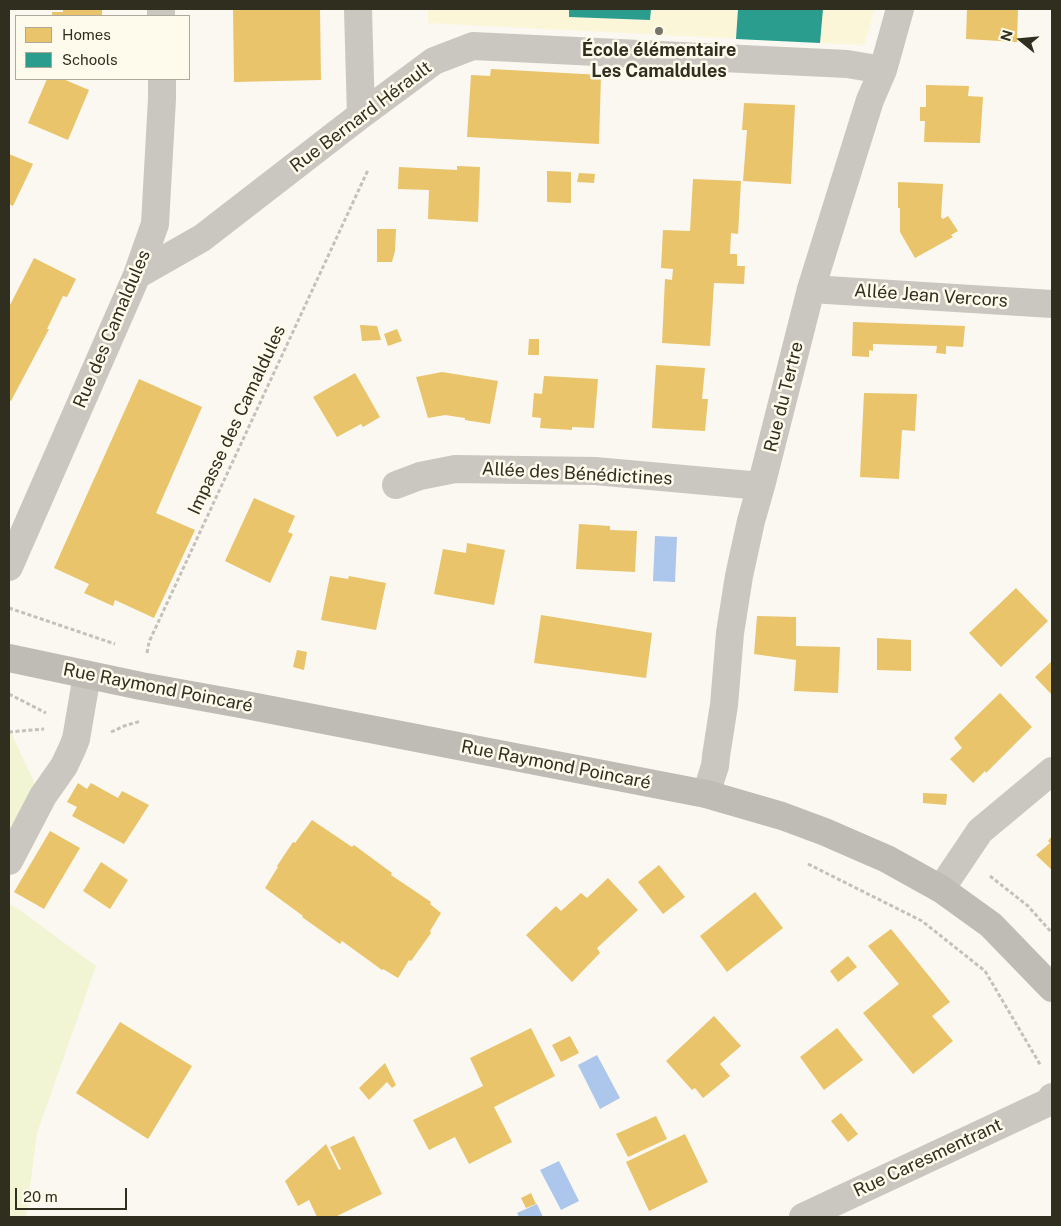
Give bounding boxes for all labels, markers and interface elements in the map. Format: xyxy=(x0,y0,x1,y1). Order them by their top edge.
legend xyxy=(15,15,190,80)
north arrow xyxy=(996,15,1046,65)
marker: École élémentaire Les Camaldules xyxy=(653,25,665,37)
text: Homes xyxy=(62,26,111,43)
text: N xyxy=(997,28,1016,43)
place label: École élémentaire Les Camaldules xyxy=(582,39,736,82)
text: Schools xyxy=(62,51,118,68)
street label: Rue Bernard Hérault xyxy=(286,57,436,177)
street label: Rue des Camaldules xyxy=(69,247,155,411)
street label: Allée Jean Vercors xyxy=(853,280,1009,312)
street label: Impasse des Camaldules xyxy=(184,322,290,518)
street label: Rue du Tertre xyxy=(760,340,808,454)
street label: Allée des Bénédictines xyxy=(481,458,673,490)
street label: Rue Raymond Poincaré xyxy=(61,659,255,717)
street label: Rue Raymond Poincaré xyxy=(459,736,653,794)
street label: Rue Caresmentrant xyxy=(850,1114,1006,1202)
scale bar xyxy=(18,1178,130,1210)
text: 20 m xyxy=(23,1188,58,1205)

